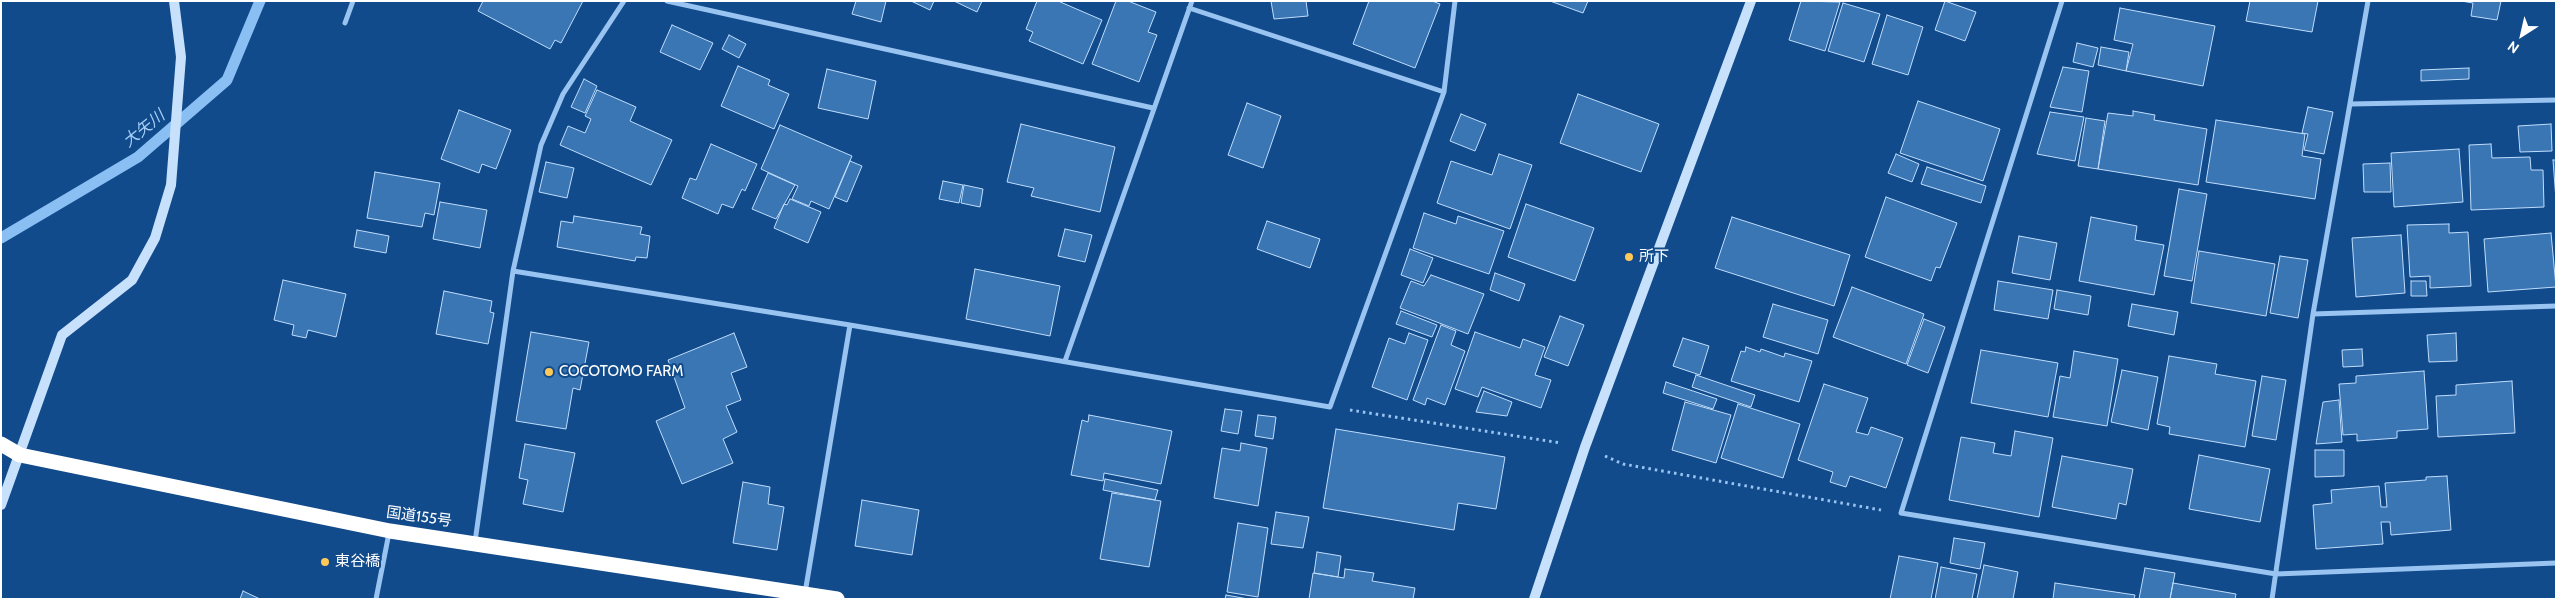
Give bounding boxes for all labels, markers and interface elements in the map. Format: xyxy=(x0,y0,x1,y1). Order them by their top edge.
north arrow xyxy=(2497,10,2547,60)
text: N xyxy=(2504,37,2523,58)
water label: 大矢川 xyxy=(119,106,169,152)
place label: 所下 xyxy=(1639,248,1669,266)
marker: 所下 xyxy=(1623,251,1635,263)
place label: COCOTOMO FARM xyxy=(559,363,683,381)
marker: COCOTOMO FARM xyxy=(543,366,555,378)
street label: 国道155号 xyxy=(385,503,453,531)
place label: 東谷橋 xyxy=(335,553,380,571)
marker: 東谷橋 xyxy=(319,556,331,568)

